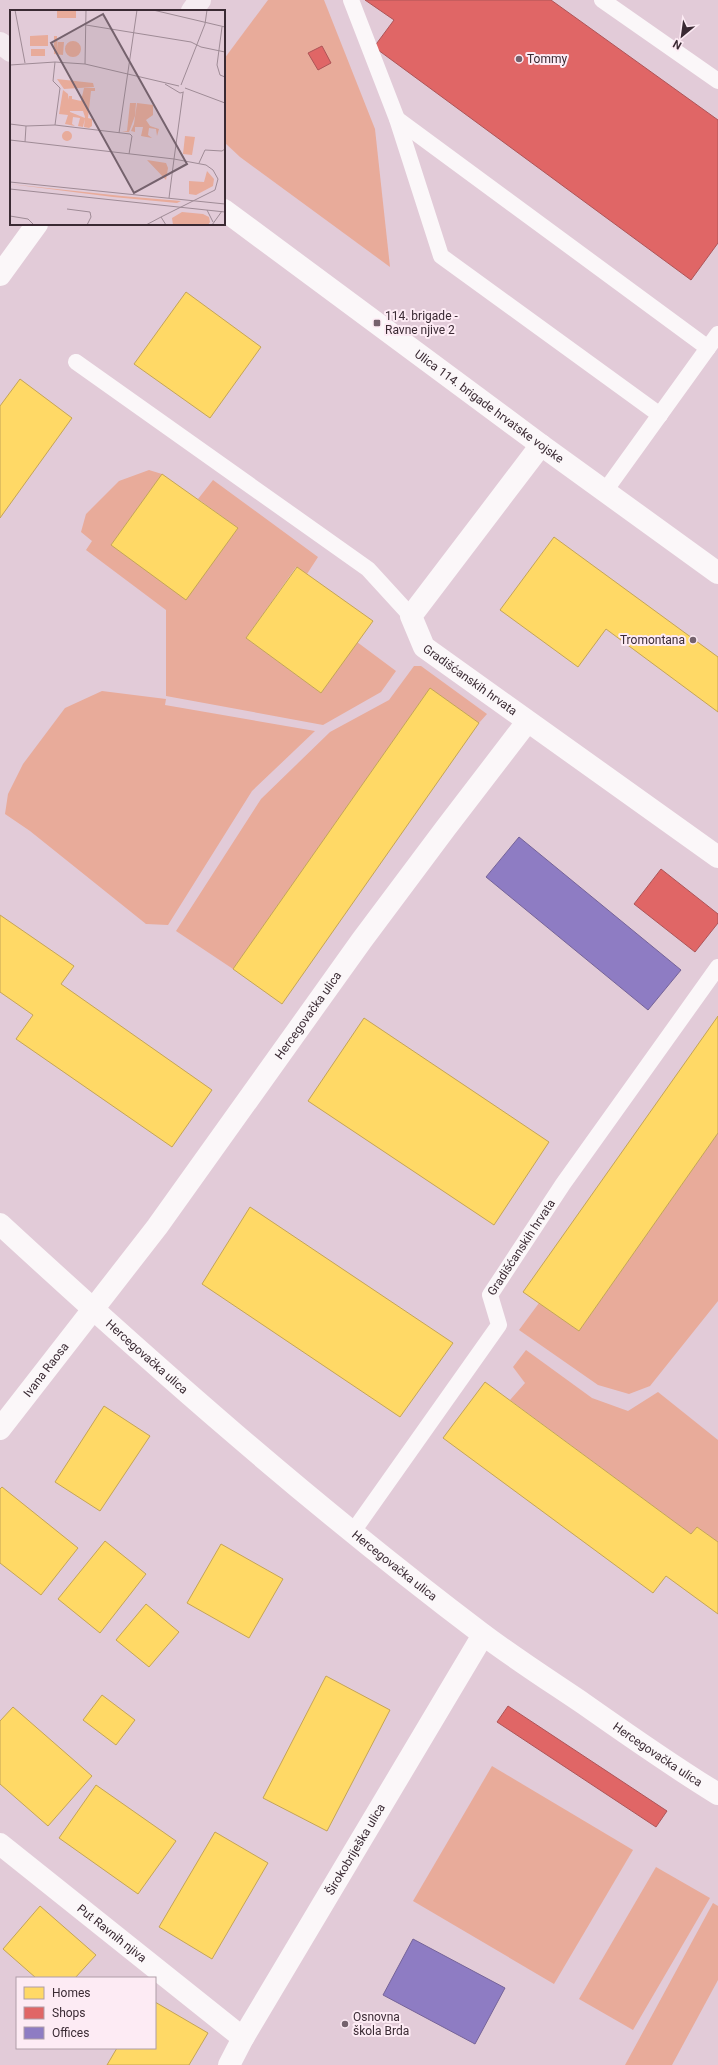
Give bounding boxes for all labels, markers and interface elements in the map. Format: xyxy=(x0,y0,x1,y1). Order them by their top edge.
inset map xyxy=(10,10,225,225)
north arrow xyxy=(662,16,702,56)
text: N xyxy=(671,37,684,52)
place label: Tommy xyxy=(527,52,567,66)
marker: Tommy xyxy=(514,54,524,64)
place label: 114. brigade - Ravne njive 2 xyxy=(385,309,458,337)
marker: 114. brigade - Ravne njive 2 xyxy=(372,318,382,328)
street label: Ulica 114. brigade hrvatske vojske xyxy=(412,347,566,466)
place label: Tromontana xyxy=(620,633,685,647)
marker: Tromontana xyxy=(688,635,698,645)
street label: Gradišćanskih hrvata xyxy=(420,642,520,718)
street label: Hercegovačka ulica xyxy=(272,969,344,1062)
street label: Gradišćanskih hrvata xyxy=(485,1197,558,1298)
street label: Hercegovačka ulica xyxy=(103,1317,191,1397)
street label: Ivana Raosa xyxy=(20,1340,72,1400)
street label: Hercegovačka ulica xyxy=(349,1528,440,1604)
street label: Hercegovačka ulica xyxy=(610,1720,705,1789)
street label: Širokobriješka ulica xyxy=(322,1801,388,1898)
street label: Put Ravnih njiva xyxy=(74,1901,149,1965)
legend xyxy=(16,1977,156,2049)
text: Homes xyxy=(52,1986,90,2000)
text: Shops xyxy=(52,2006,86,2020)
place label: Osnovna škola Brda xyxy=(353,2010,409,2038)
marker: Osnovna škola Brda xyxy=(340,2019,350,2029)
text: Offices xyxy=(52,2026,89,2040)

